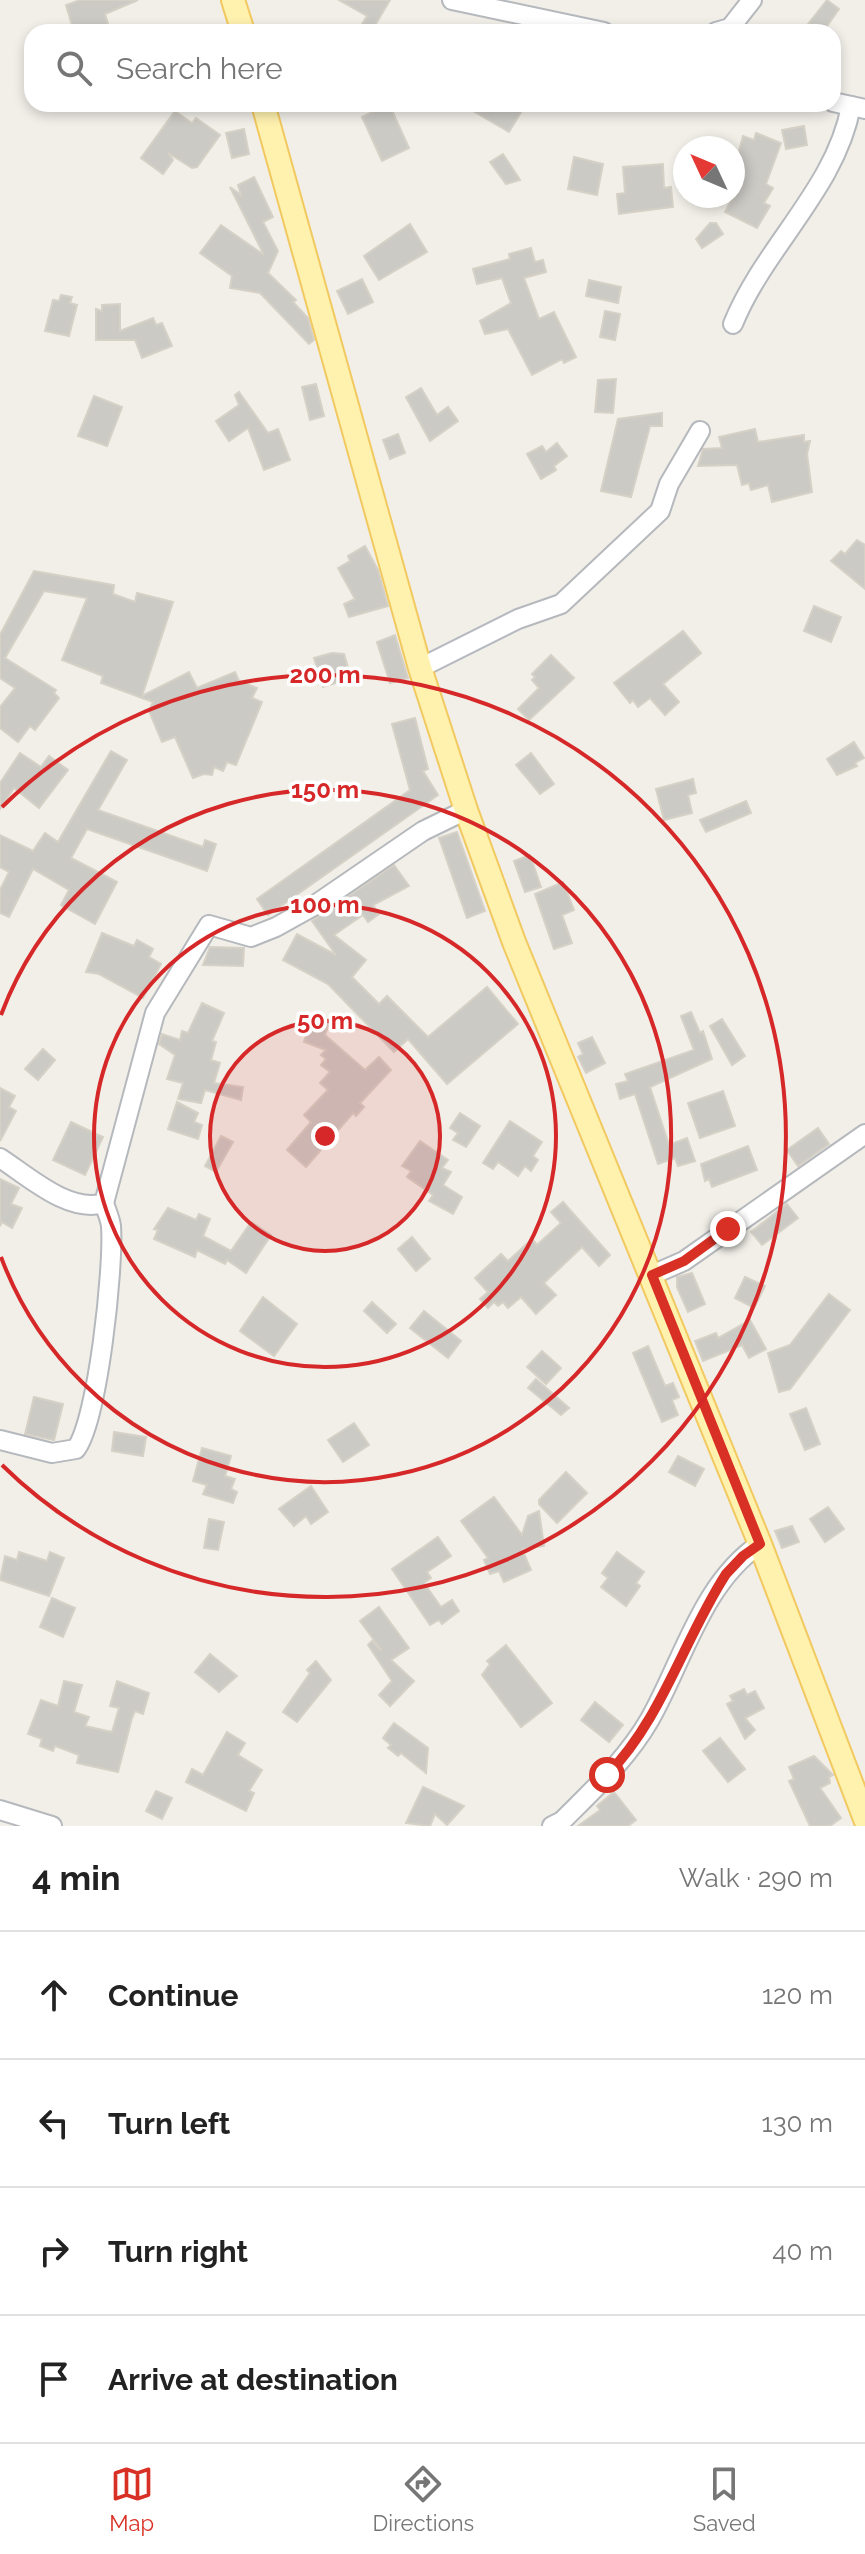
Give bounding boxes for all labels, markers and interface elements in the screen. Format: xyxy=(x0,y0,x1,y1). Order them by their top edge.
search box xyxy=(24,24,841,112)
icon: search xyxy=(52,46,96,90)
text: Search here xyxy=(116,51,283,86)
north arrow xyxy=(673,136,745,208)
text: 200 m xyxy=(289,660,361,689)
text: 150 m xyxy=(291,775,359,804)
text: 100 m xyxy=(290,890,360,919)
text: 50 m xyxy=(297,1006,353,1035)
centre of rings xyxy=(311,1122,339,1150)
route end xyxy=(710,1211,746,1247)
route start xyxy=(589,1757,625,1793)
text: 4 min xyxy=(32,1858,120,1898)
text: Walk · 290 m xyxy=(679,1863,833,1893)
icon: ahead xyxy=(32,1973,76,2017)
text: Continue xyxy=(108,1978,239,2013)
text: 120 m xyxy=(762,1980,833,2010)
icon: left xyxy=(32,2101,76,2145)
text: Turn left xyxy=(108,2106,230,2141)
text: 130 m xyxy=(762,2108,833,2138)
icon: right xyxy=(32,2229,76,2273)
text: Turn right xyxy=(108,2234,248,2269)
text: 40 m xyxy=(772,2236,833,2266)
icon: arrive xyxy=(32,2357,76,2401)
text: Arrive at destination xyxy=(108,2362,398,2397)
tab: Map xyxy=(109,2462,154,2536)
tab: Directions xyxy=(373,2462,474,2536)
tab: Saved xyxy=(693,2462,756,2536)

